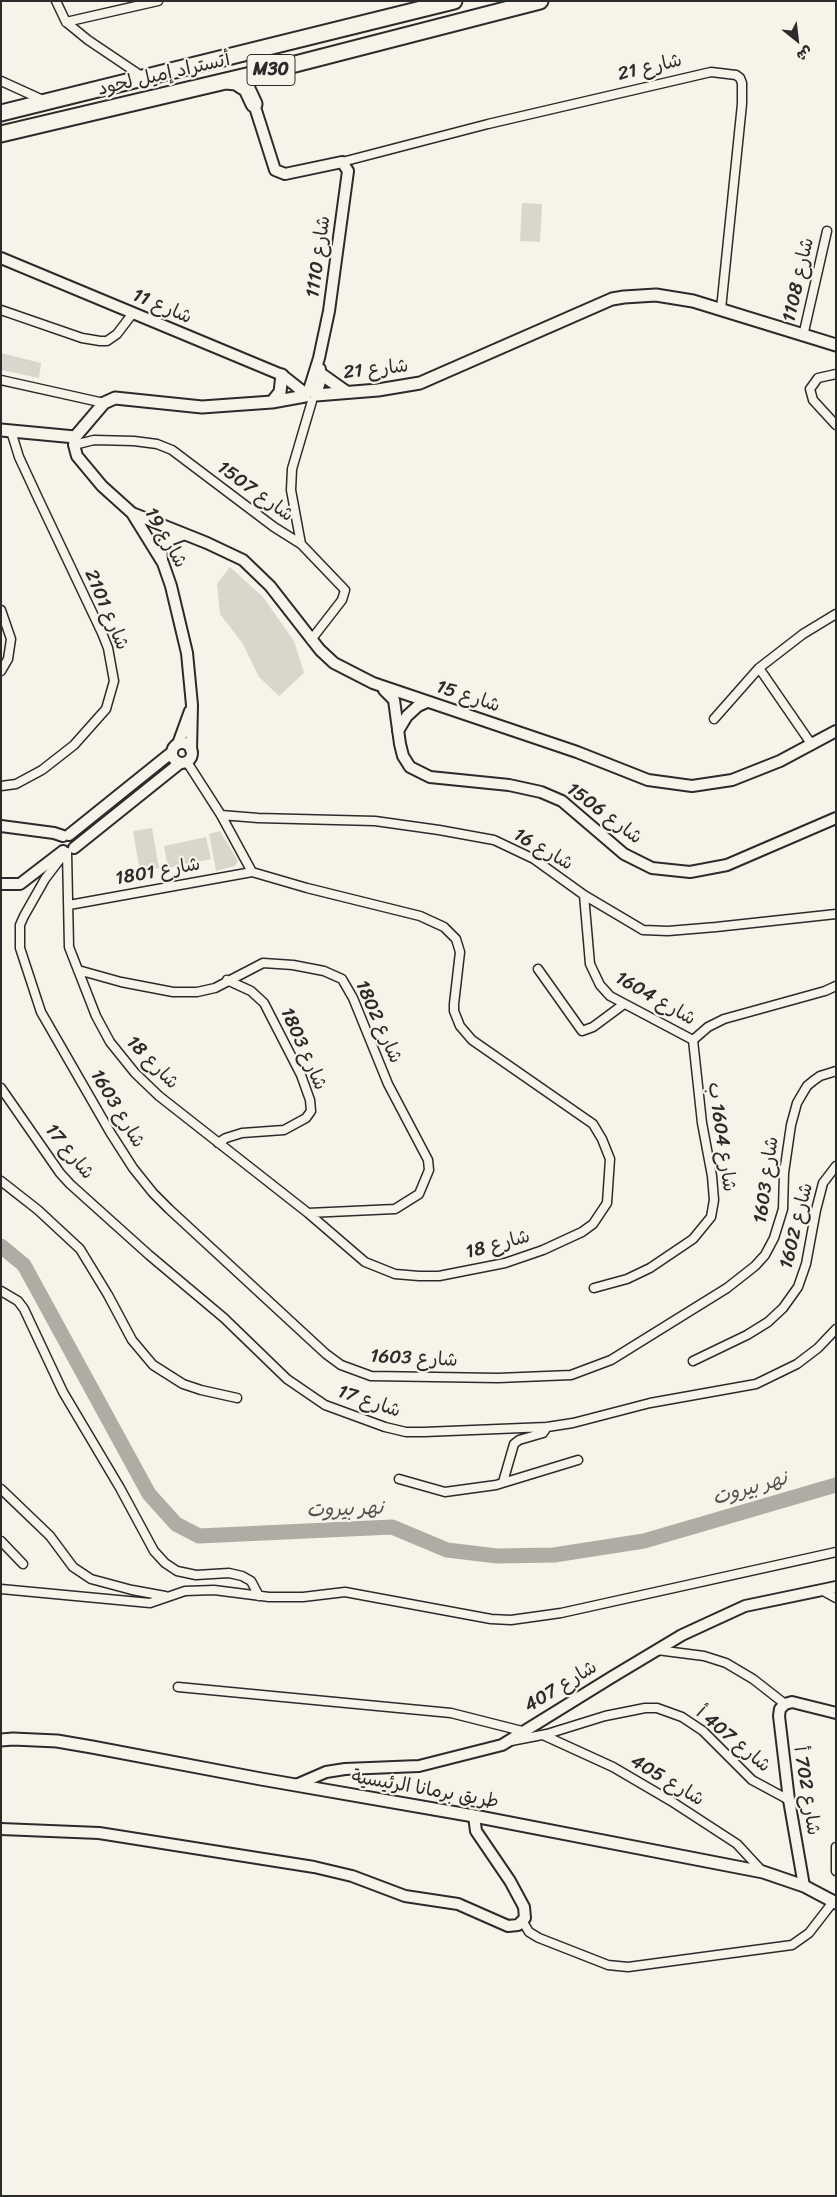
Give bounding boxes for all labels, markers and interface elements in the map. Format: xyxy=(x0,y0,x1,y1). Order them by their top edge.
north arrow xyxy=(772,15,822,65)
text: ش xyxy=(792,39,817,68)
street label: أتستراد إميل لحود xyxy=(96,49,232,101)
street label: شارع 21 xyxy=(616,50,684,86)
road number: M30 xyxy=(247,54,295,86)
street label: شارع 1110 xyxy=(302,215,336,299)
street label: شارع 1108 xyxy=(778,236,820,324)
street label: شارع 11 xyxy=(129,284,195,330)
street label: شارع 21 xyxy=(342,355,410,385)
street label: شارع 1507 xyxy=(212,457,298,527)
street label: شارع 19 xyxy=(139,504,191,572)
street label: شارع 2101 xyxy=(79,566,133,654)
street label: شارع 15 xyxy=(433,676,503,718)
street label: شارع 1506 xyxy=(562,778,646,850)
street label: شارع 16 xyxy=(509,824,577,876)
street label: شارع 1801 xyxy=(114,853,202,891)
street label: شارع 1604 xyxy=(611,967,699,1031)
street label: شارع 1802 xyxy=(350,977,406,1067)
street label: شارع 1803 xyxy=(275,1004,331,1094)
street label: شارع 18 xyxy=(121,1031,183,1095)
street label: شارع 1603 xyxy=(85,1066,149,1152)
street label: شارع 1604 ب xyxy=(702,1081,740,1193)
street label: شارع 17 xyxy=(40,1120,98,1184)
street label: شارع 1603 xyxy=(750,1135,784,1225)
street label: شارع 1602 xyxy=(775,1181,819,1271)
street label: شارع 18 xyxy=(463,1225,533,1265)
street label: شارع 1603 xyxy=(370,1345,458,1373)
street label: شارع 17 xyxy=(335,1381,403,1423)
water label: نهر بيروت xyxy=(710,1467,790,1511)
water label: نهر بيروت xyxy=(306,1497,384,1523)
street label: شارع 407 xyxy=(521,1656,601,1718)
street label: شارع 407 أ xyxy=(691,1702,775,1778)
street label: شارع 702 أ xyxy=(788,1745,824,1837)
street label: شارع 405 xyxy=(626,1750,708,1812)
street label: طريق برمانا الرئيسية xyxy=(350,1766,500,1814)

